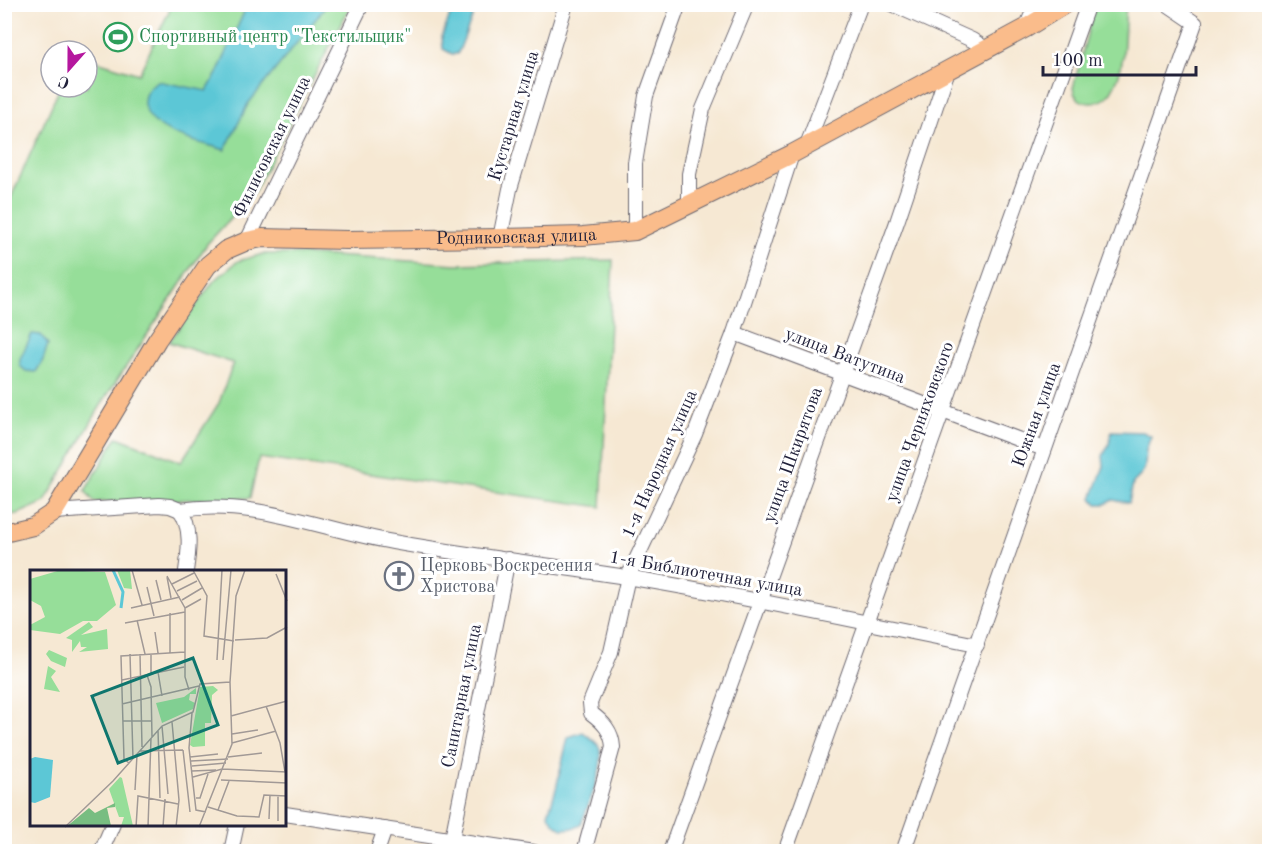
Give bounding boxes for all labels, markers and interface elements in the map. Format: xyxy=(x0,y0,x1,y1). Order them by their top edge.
sports icon: Спортивный центр "Текстильщик" xyxy=(102,21,134,53)
place label: Спортивный центр "Текстильщик" xyxy=(139,28,411,46)
north arrow xyxy=(39,39,99,99)
scale bar xyxy=(1043,39,1196,77)
street label: Кустарная улица xyxy=(486,48,542,183)
text: 100 m xyxy=(1052,52,1103,70)
text: С xyxy=(57,72,72,90)
street label: Филисовская улица xyxy=(230,73,314,221)
street label: Родниковская улица xyxy=(436,226,598,248)
street label: улица Ватутина xyxy=(782,325,908,387)
street label: улица Черняховского xyxy=(883,339,957,505)
street label: Южная улица xyxy=(1010,360,1064,470)
street label: улица Шкирятова xyxy=(760,385,826,525)
street label: 1-я Народная улица xyxy=(619,387,701,541)
street label: 1-я Библиотечная улица xyxy=(608,548,804,600)
place label: Церковь Воскресения Христова xyxy=(420,557,593,596)
church icon: Церковь Воскресения Христова xyxy=(383,560,415,592)
inset map xyxy=(30,570,286,826)
street label: Санитарная улица xyxy=(439,622,485,770)

